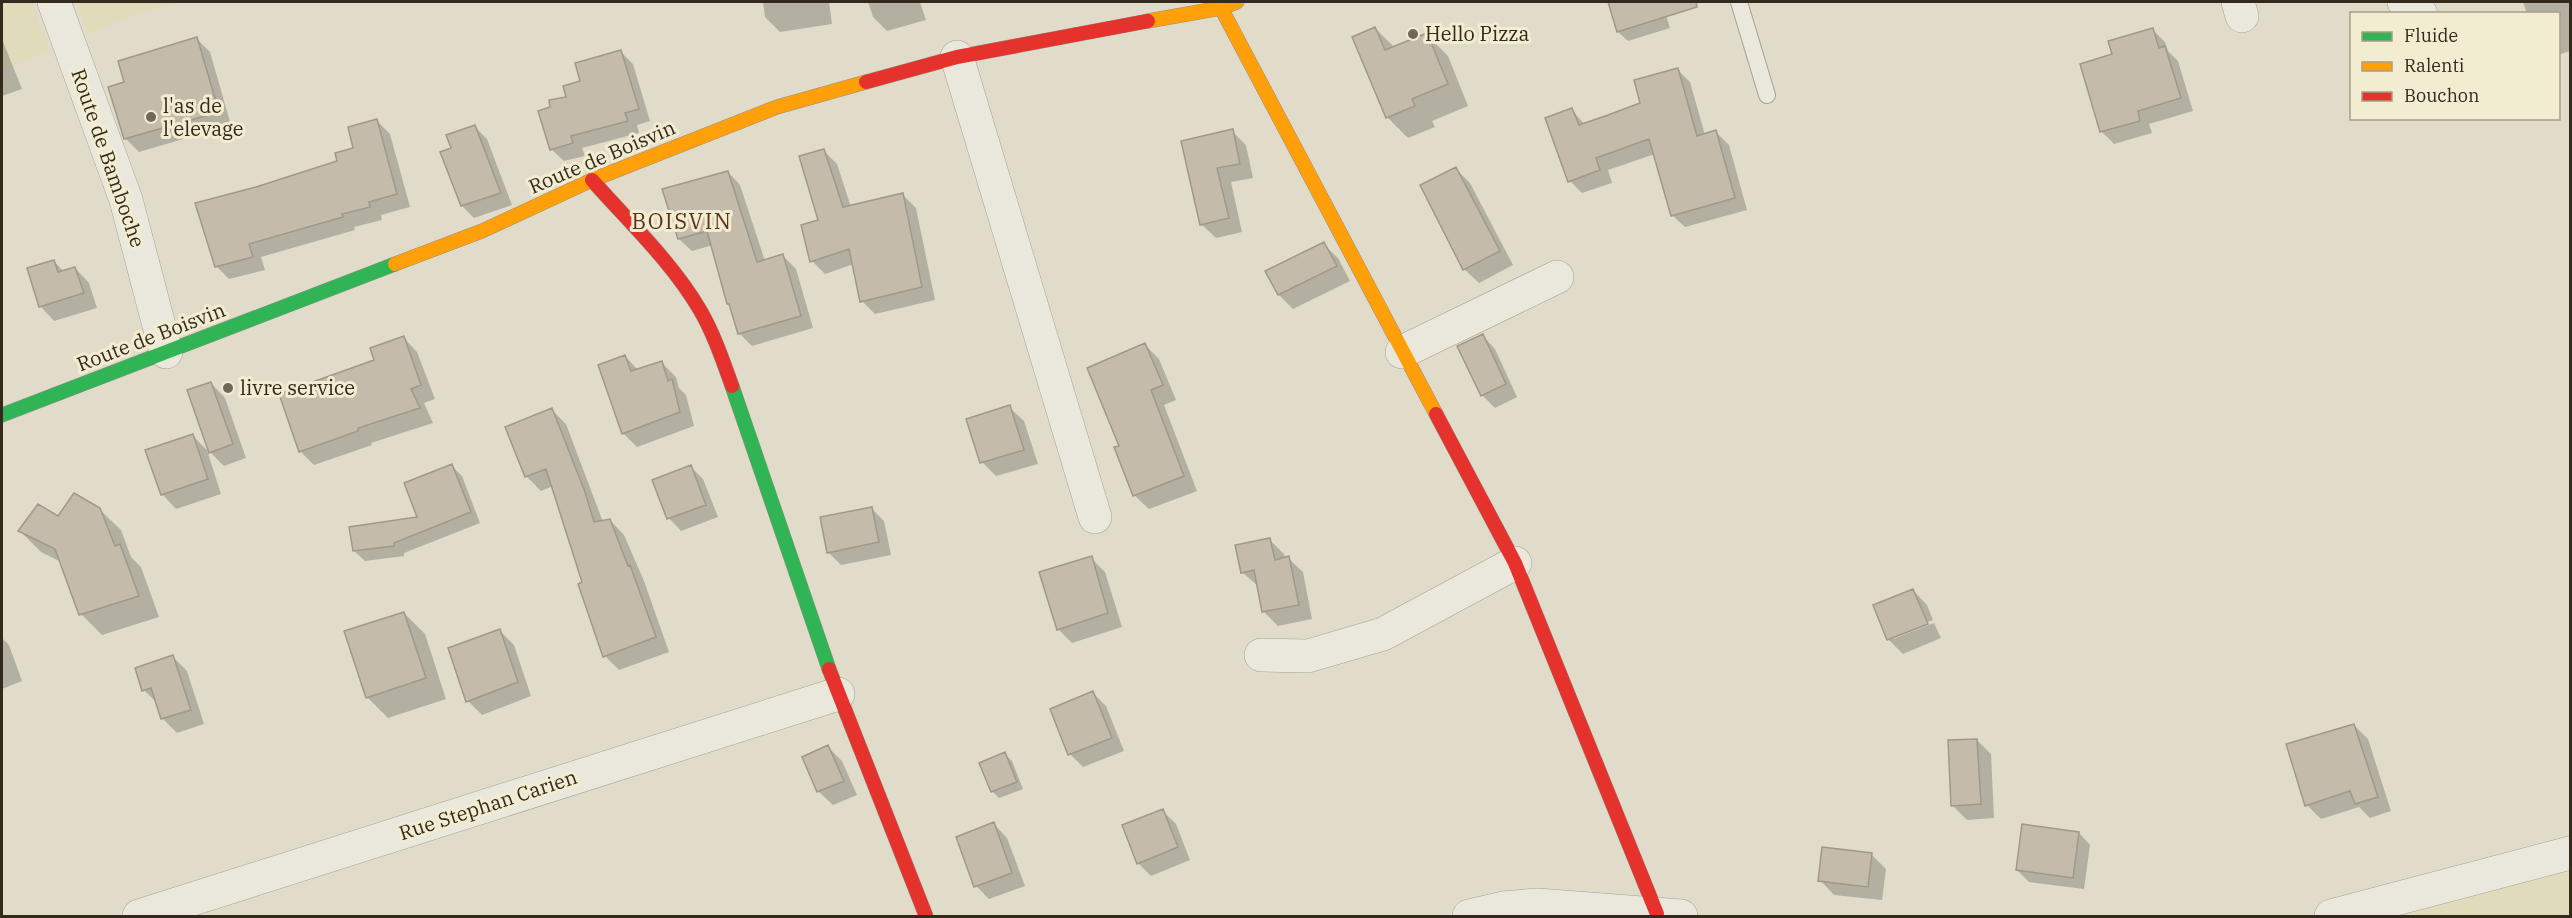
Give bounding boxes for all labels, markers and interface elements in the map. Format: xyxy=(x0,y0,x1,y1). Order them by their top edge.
legend xyxy=(2350,12,2560,120)
place label: Hello Pizza xyxy=(1425,20,1529,47)
text: Fluide xyxy=(2404,24,2458,47)
marker: Hello Pizza xyxy=(1406,27,1420,41)
text: Ralenti xyxy=(2404,54,2465,77)
street label: Route de Bamboche xyxy=(65,65,152,251)
text: Bouchon xyxy=(2404,84,2480,107)
place label: l'as de l'elevage xyxy=(163,92,244,142)
marker: l'as de l'elevage xyxy=(144,110,158,124)
street label: Route de Boisvin xyxy=(524,113,680,200)
district label: BOISVIN xyxy=(632,206,732,235)
street label: Route de Boisvin xyxy=(73,296,229,377)
place label: livre service xyxy=(240,374,355,401)
marker: livre service xyxy=(221,381,235,395)
street label: Rue Stephan Carien xyxy=(395,763,581,846)

